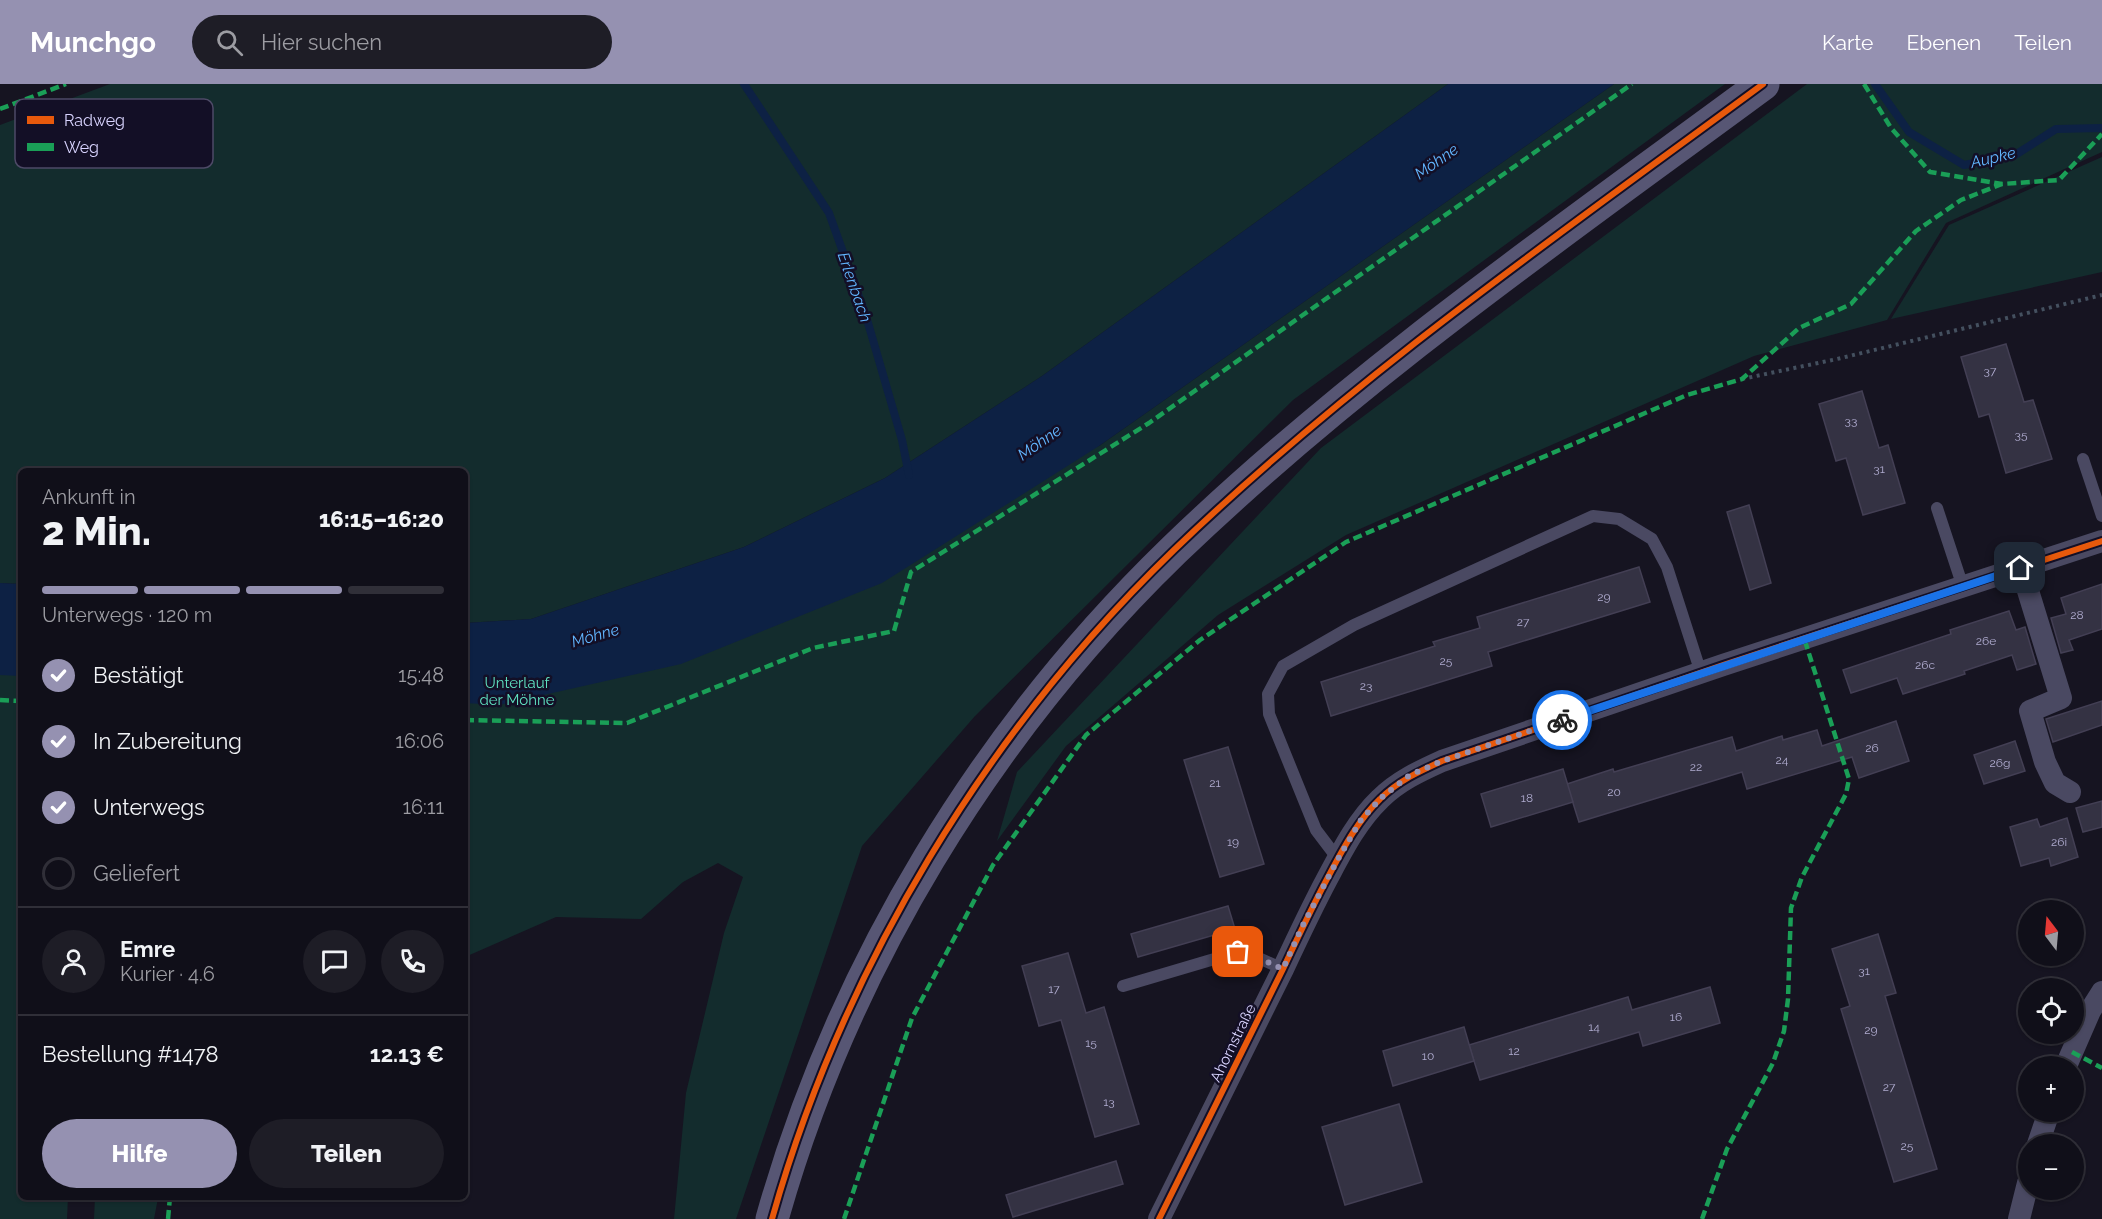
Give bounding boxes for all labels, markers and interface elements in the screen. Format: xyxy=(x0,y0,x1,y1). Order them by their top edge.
search box xyxy=(192,15,612,69)
text: Munchgo xyxy=(30,26,156,59)
icon: search xyxy=(213,26,246,59)
text: Hier suchen xyxy=(261,29,382,55)
text: Karte xyxy=(1822,30,1873,55)
text: Ebenen xyxy=(1906,30,1981,55)
text: Teilen xyxy=(2014,30,2072,55)
legend xyxy=(15,99,213,168)
text: Radweg xyxy=(64,111,125,130)
text: Weg xyxy=(64,138,99,157)
water label: Möhne xyxy=(1411,139,1462,183)
water label: Aupke xyxy=(1968,143,2018,172)
water label: Erlenbach xyxy=(834,250,875,325)
house number: 37 xyxy=(1984,364,1997,378)
house number: 33 xyxy=(1845,414,1857,428)
water label: Möhne xyxy=(1014,420,1065,464)
house number: 35 xyxy=(2015,428,2028,442)
house number: 31 xyxy=(1873,462,1885,476)
text: Ankunft in xyxy=(42,485,136,509)
text: 16:15–16:20 xyxy=(319,506,444,532)
text: 2 Min. xyxy=(42,508,151,554)
pin xyxy=(1994,542,2045,593)
icon: home xyxy=(2003,551,2036,584)
house number: 29 xyxy=(1597,590,1611,604)
text: Unterwegs · 120 m xyxy=(42,603,212,627)
house number: 28 xyxy=(2070,608,2084,622)
house number: 27 xyxy=(1517,615,1530,629)
water label: Möhne xyxy=(569,619,622,651)
house number: 26e xyxy=(1976,634,1996,648)
house number: 25 xyxy=(1440,654,1453,668)
house number: 26c xyxy=(1915,658,1935,672)
icon: check xyxy=(42,659,75,692)
text: Bestätigt xyxy=(93,662,184,688)
text: 15:48 xyxy=(398,663,444,687)
park label: Unterlauf der Möhne xyxy=(479,674,555,709)
house number: 23 xyxy=(1360,679,1372,693)
courier xyxy=(1532,690,1592,750)
icon: bike xyxy=(1546,704,1579,737)
icon: check xyxy=(42,725,75,758)
text: In Zubereitung xyxy=(93,728,242,754)
text: 16:06 xyxy=(395,729,444,753)
house number: 26 xyxy=(1865,741,1879,755)
house number: 24 xyxy=(1776,753,1789,767)
house number: 26g xyxy=(1990,756,2010,770)
house number: 22 xyxy=(1690,760,1702,774)
house number: 21 xyxy=(1209,776,1221,790)
house number: 20 xyxy=(1607,785,1621,799)
icon: check xyxy=(42,791,75,824)
house number: 18 xyxy=(1521,791,1533,805)
text: Unterwegs xyxy=(93,794,205,820)
text: 16:11 xyxy=(403,795,444,819)
house number: 19 xyxy=(1227,835,1239,849)
house number: 26i xyxy=(2051,835,2067,849)
text: Geliefert xyxy=(93,860,180,886)
north arrow xyxy=(2018,900,2084,966)
map controls xyxy=(2018,900,2084,1200)
pin xyxy=(1212,926,1263,977)
button: person xyxy=(42,930,105,993)
button: chat xyxy=(303,930,366,993)
button: phone xyxy=(381,930,444,993)
icon: bag xyxy=(1221,935,1254,968)
text: Emre xyxy=(120,936,175,962)
text: Kurier · 4.6 xyxy=(120,962,215,986)
house number: 31 xyxy=(1858,964,1870,978)
button: locate xyxy=(2018,978,2084,1044)
house number: 17 xyxy=(1048,982,1060,996)
street label: Ahornstraße xyxy=(1206,1001,1260,1085)
house number: 16 xyxy=(1670,1010,1682,1024)
house number: 14 xyxy=(1588,1020,1600,1034)
house number: 29 xyxy=(1864,1023,1878,1037)
house number: 15 xyxy=(1085,1036,1097,1050)
text: Bestellung #1478 xyxy=(42,1041,218,1067)
text: 12.13 € xyxy=(370,1041,444,1067)
house number: 12 xyxy=(1508,1044,1520,1058)
house number: 10 xyxy=(1422,1049,1434,1063)
button: + xyxy=(2018,1056,2084,1122)
house number: 27 xyxy=(1883,1080,1896,1094)
house number: 13 xyxy=(1103,1095,1115,1109)
button: Hilfe xyxy=(42,1119,237,1188)
button: Teilen xyxy=(249,1119,444,1188)
button: − xyxy=(2018,1134,2084,1200)
house number: 25 xyxy=(1901,1139,1914,1153)

